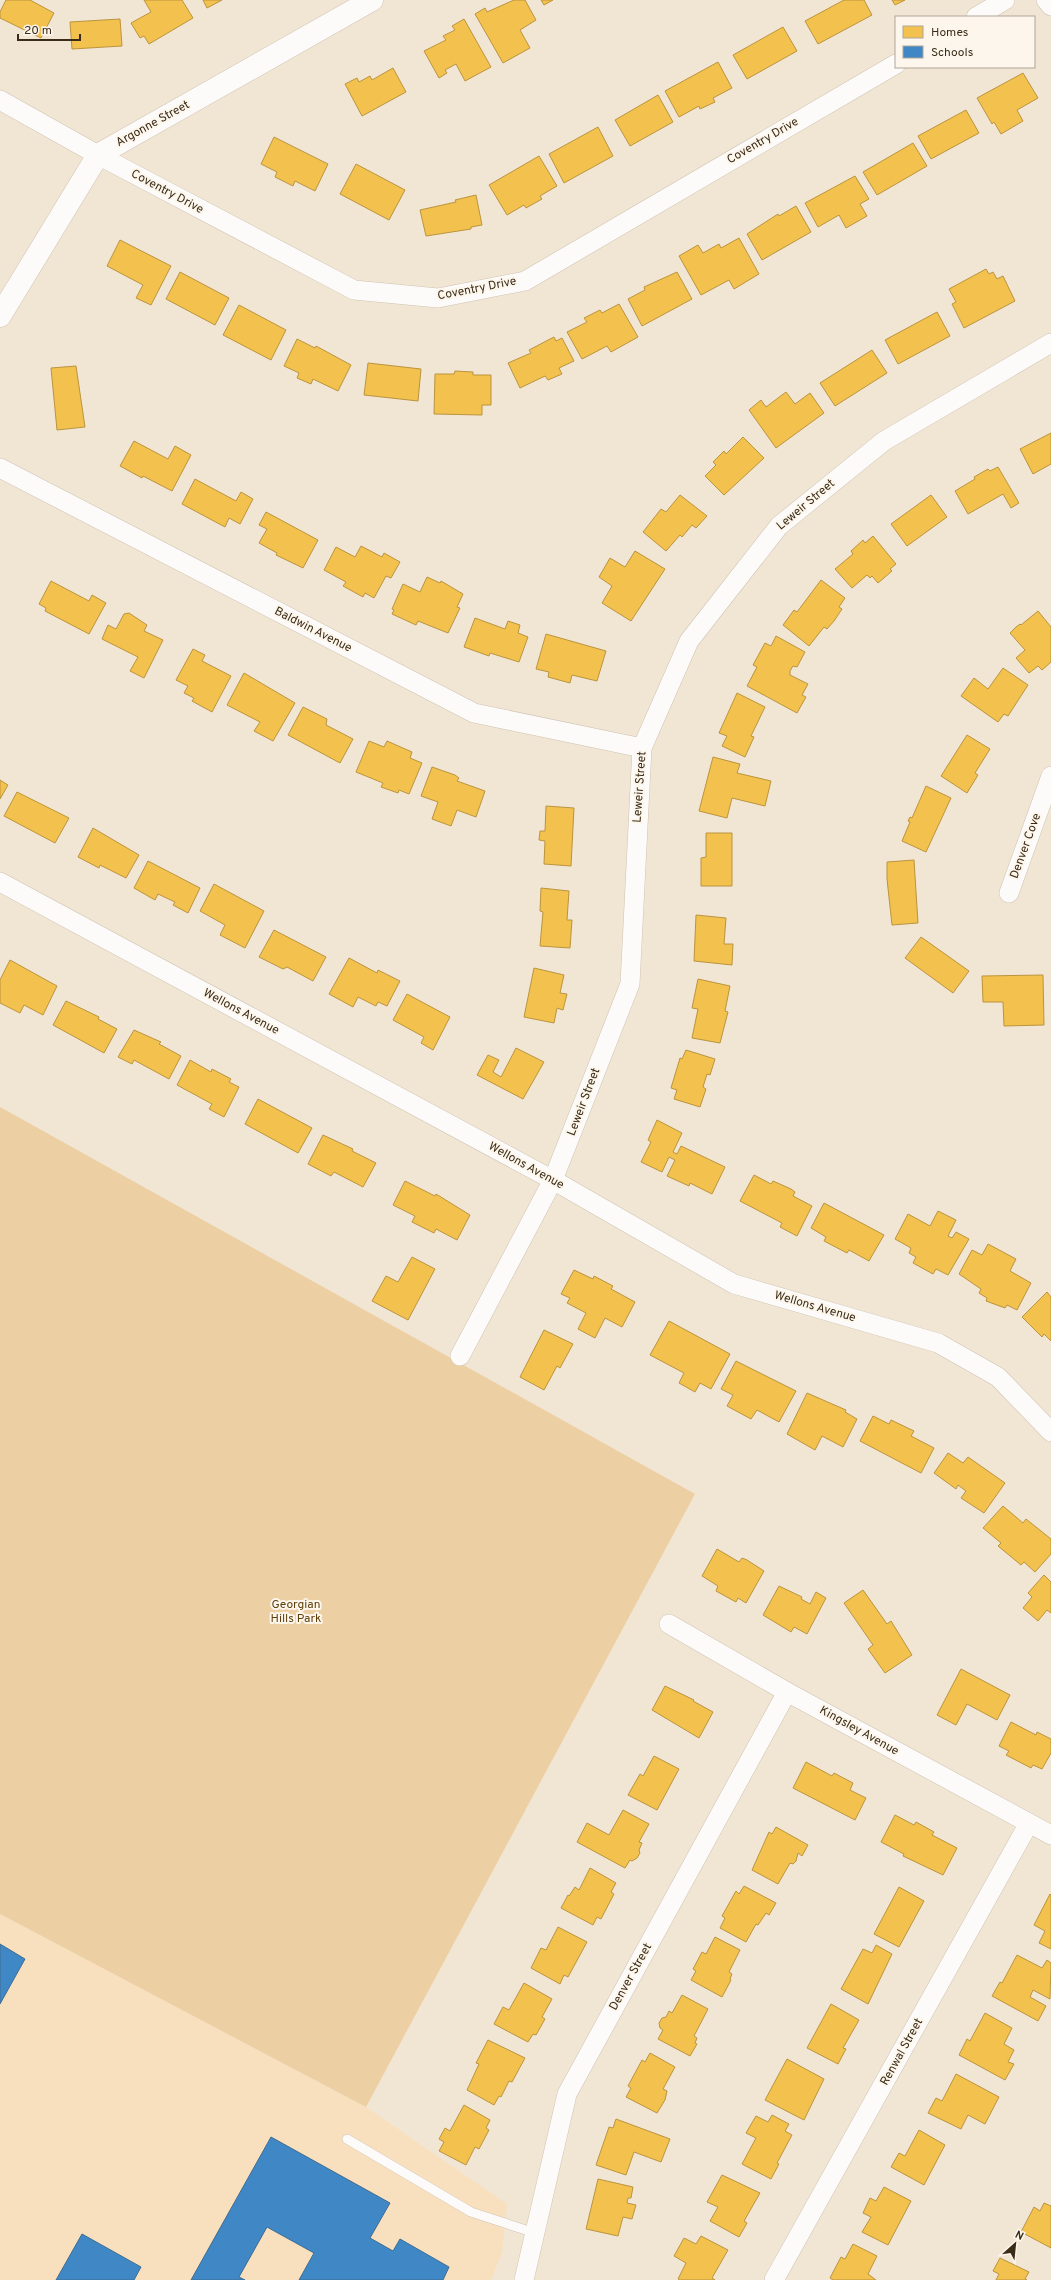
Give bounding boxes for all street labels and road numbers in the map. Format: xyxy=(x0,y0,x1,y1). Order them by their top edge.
street label: Argonne Street xyxy=(113,97,193,151)
street label: Coventry Drive xyxy=(724,114,802,168)
street label: Coventry Drive xyxy=(128,166,206,218)
street label: Coventry Drive xyxy=(436,274,518,304)
street label: Leweir Street xyxy=(773,476,839,534)
street label: Baldwin Avenue xyxy=(271,604,355,656)
street label: Leweir Street xyxy=(630,751,650,823)
street label: Denver Cove xyxy=(1007,811,1045,881)
street label: Wellons Avenue xyxy=(200,985,282,1039)
street label: Leweir Street xyxy=(564,1066,604,1138)
street label: Wellons Avenue xyxy=(485,1139,567,1193)
street label: Wellons Avenue xyxy=(772,1288,858,1326)
street label: Kingsley Avenue xyxy=(816,1703,902,1759)
street label: Denver Street xyxy=(606,1941,656,2013)
street label: Renwal Street xyxy=(877,2015,927,2089)

